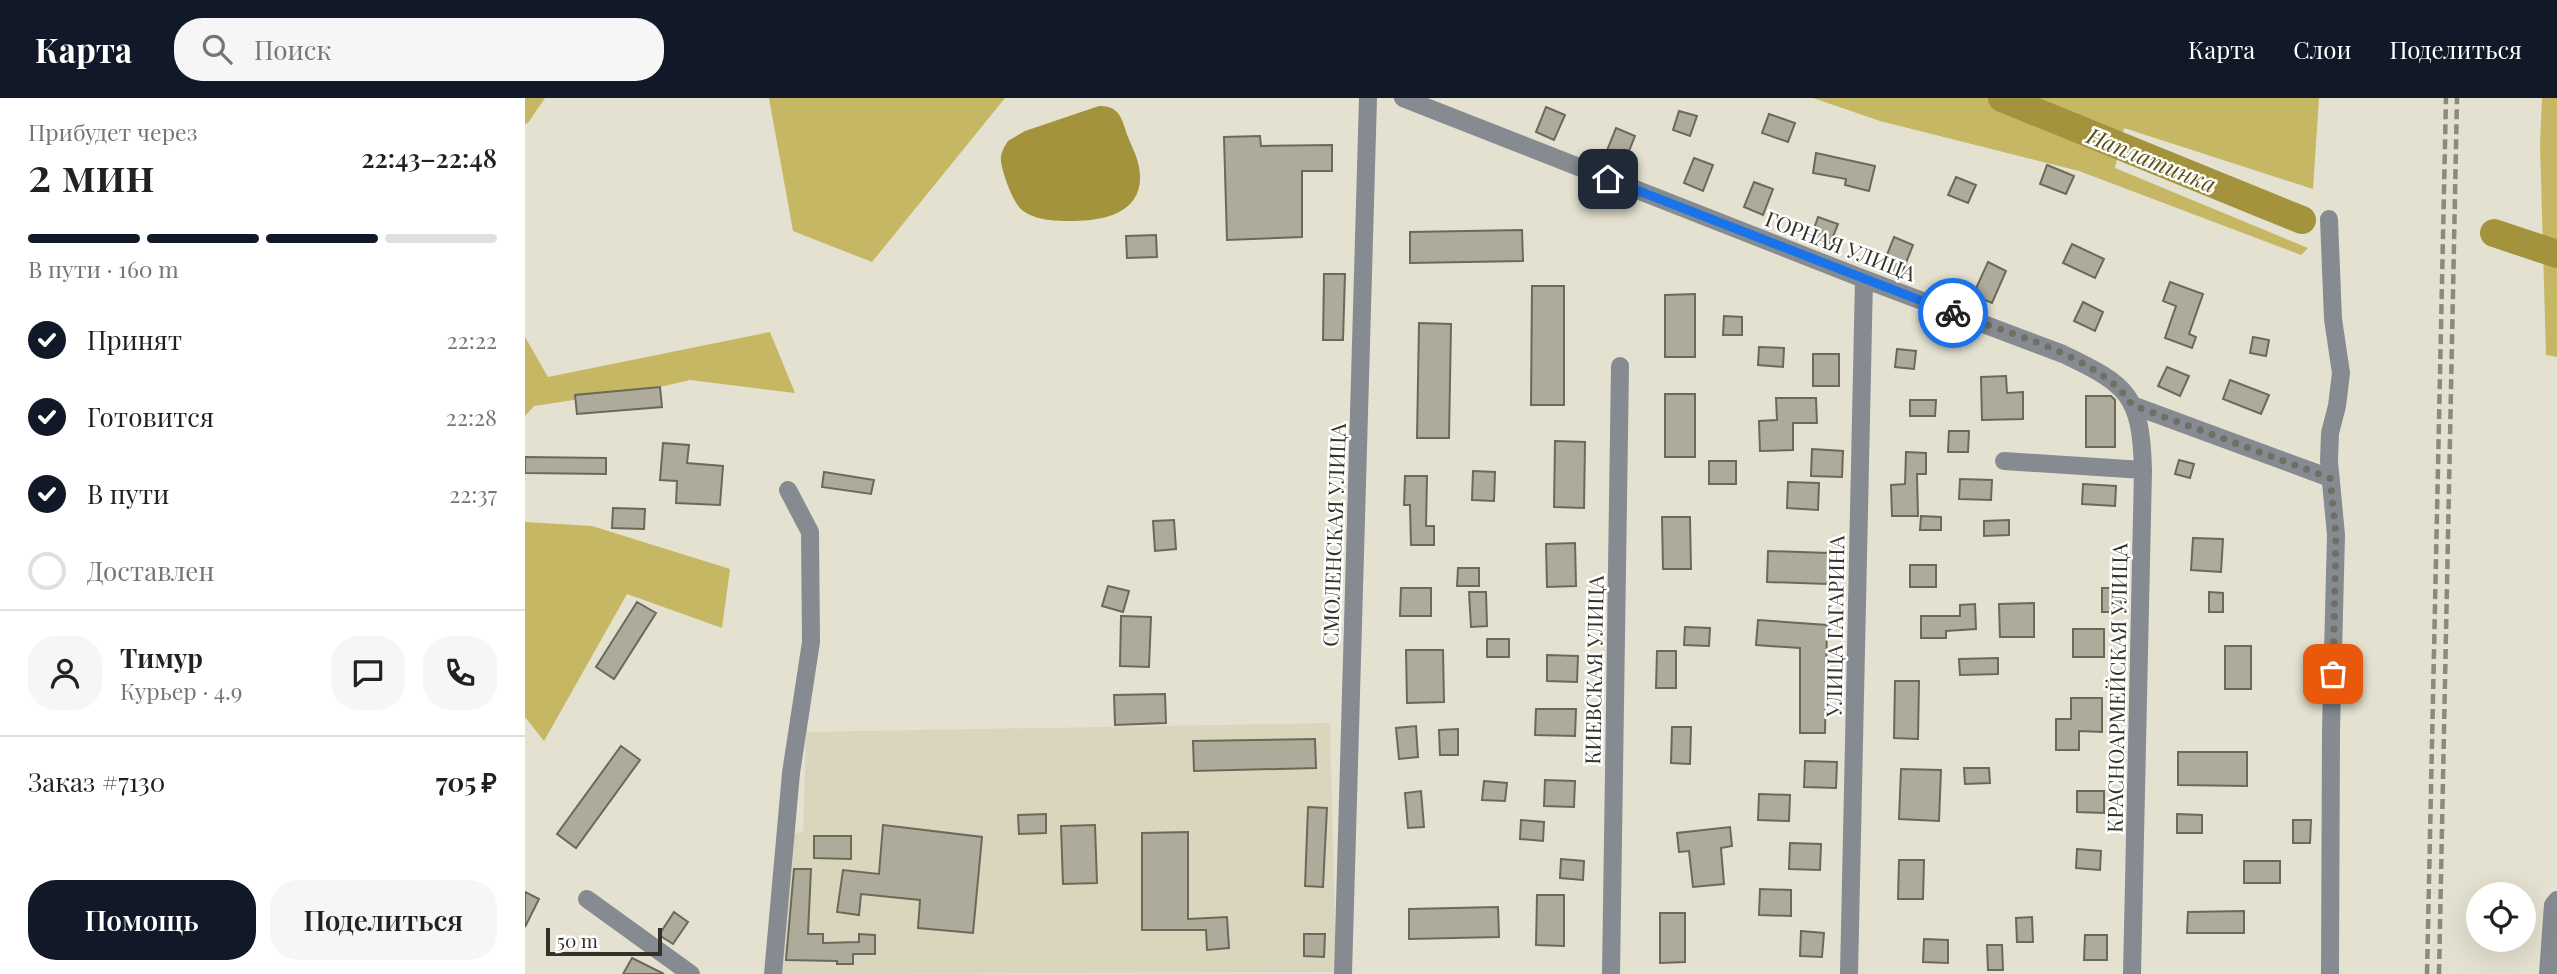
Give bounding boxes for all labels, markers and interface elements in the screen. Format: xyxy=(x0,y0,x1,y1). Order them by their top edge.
search box xyxy=(174,18,664,81)
text: Карта xyxy=(35,27,132,71)
icon: search xyxy=(198,30,236,68)
text: Поиск xyxy=(254,32,331,67)
text: Карта xyxy=(2188,33,2255,65)
text: Слои xyxy=(2293,33,2352,65)
text: Поделиться xyxy=(2390,33,2522,65)
text: Прибудет через xyxy=(28,116,197,147)
water label: Наплатинка xyxy=(2082,119,2221,199)
text: 22:43–22:48 xyxy=(361,140,497,175)
text: 2 мин xyxy=(28,142,154,204)
pin xyxy=(1578,149,1638,209)
icon: home xyxy=(1589,160,1627,198)
street label: ГОРНАЯ УЛИЦА xyxy=(1762,203,1921,287)
text: В пути · 160 m xyxy=(28,253,179,284)
courier xyxy=(1918,278,1988,348)
icon: bike xyxy=(1934,294,1972,332)
icon: check xyxy=(28,321,66,359)
text: Принят xyxy=(87,322,182,357)
text: 22:22 xyxy=(447,324,497,355)
icon: check xyxy=(28,398,66,436)
text: Готовится xyxy=(87,399,214,434)
text: 22:28 xyxy=(446,401,497,432)
street label: СМОЛЕНСКАЯ УЛИЦА xyxy=(1315,422,1351,647)
icon: check xyxy=(28,475,66,513)
text: В пути xyxy=(87,476,169,511)
text: 22:37 xyxy=(449,478,497,509)
street label: УЛИЦА ГАГАРИНА xyxy=(1818,534,1850,718)
street label: КРАСНОАРМЕЙСКАЯ УЛИЦА xyxy=(2099,542,2133,833)
text: Доставлен xyxy=(87,553,214,588)
street label: КИЕВСКАЯ УЛИЦА xyxy=(1577,574,1609,765)
button: person xyxy=(28,636,102,710)
button: chat xyxy=(331,636,405,710)
button: phone xyxy=(423,636,497,710)
text: Тимур xyxy=(120,640,203,675)
pin xyxy=(2303,644,2363,704)
icon: bag xyxy=(2314,655,2352,693)
text: Курьер · 4.9 xyxy=(120,675,243,706)
text: Заказ #7130 xyxy=(28,764,165,799)
text: 705 ₽ xyxy=(436,764,497,799)
button: Помощь xyxy=(28,880,256,960)
button: Поделиться xyxy=(270,880,497,960)
map controls xyxy=(2466,882,2536,952)
button: locate xyxy=(2466,882,2536,952)
scale bar xyxy=(546,925,661,957)
text: 50 m xyxy=(557,927,598,953)

